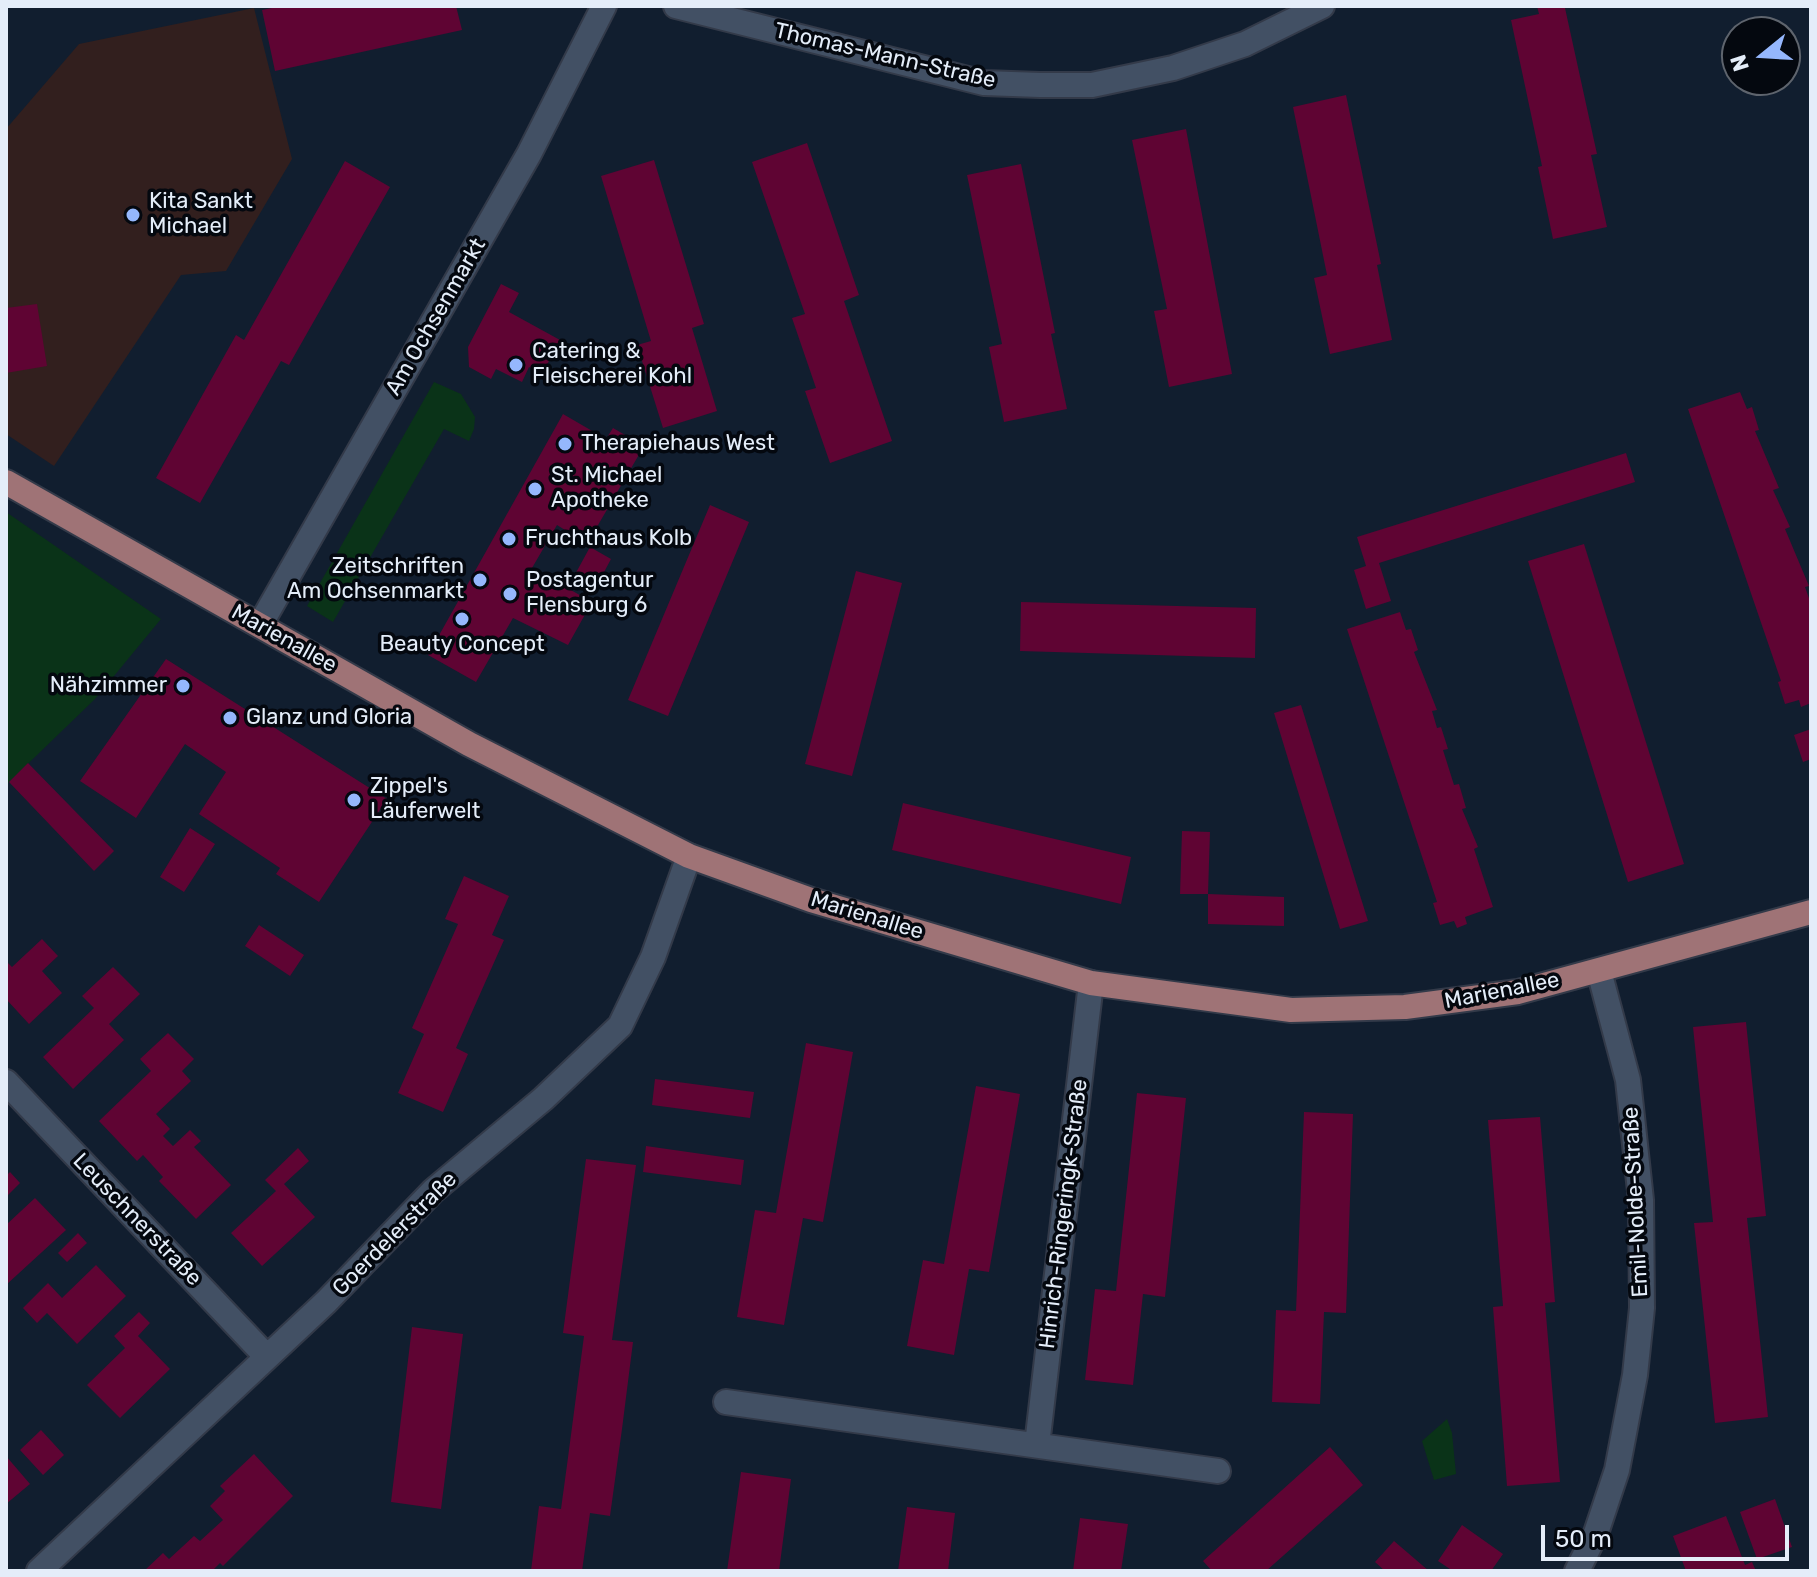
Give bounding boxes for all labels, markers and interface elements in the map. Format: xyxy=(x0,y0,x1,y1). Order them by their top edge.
north arrow xyxy=(1721,16,1801,96)
street label: Thomas-Mann-Straße xyxy=(772,18,998,94)
text: N xyxy=(1724,51,1755,75)
place label: Kita Sankt Michael xyxy=(149,189,253,240)
marker: Kita Sankt Michael xyxy=(124,206,142,224)
street label: Am Ochsenmarkt xyxy=(380,234,492,400)
place label: Catering & Fleischerei Kohl xyxy=(532,339,692,390)
marker: Catering & Fleischerei Kohl xyxy=(507,356,525,374)
place label: Therapiehaus West xyxy=(581,431,775,457)
marker: Therapiehaus West xyxy=(556,435,574,453)
place label: St. Michael Apotheke xyxy=(551,463,662,514)
marker: St. Michael Apotheke xyxy=(526,480,544,498)
place label: Fruchthaus Kolb xyxy=(525,526,692,552)
marker: Fruchthaus Kolb xyxy=(500,530,518,548)
place label: Zeitschriften Am Ochsenmarkt xyxy=(287,554,464,606)
place label: Postagentur Flensburg 6 xyxy=(526,568,653,620)
marker: Zeitschriften Am Ochsenmarkt xyxy=(471,571,489,589)
marker: Postagentur Flensburg 6 xyxy=(501,585,519,603)
street label: Marienallee xyxy=(227,599,341,679)
marker: Beauty Concept xyxy=(453,610,471,628)
place label: Beauty Concept xyxy=(379,632,545,658)
place label: Nähzimmer xyxy=(50,673,167,699)
marker: Nähzimmer xyxy=(174,677,192,695)
place label: Glanz und Gloria xyxy=(246,705,412,731)
marker: Glanz und Gloria xyxy=(221,709,239,727)
place label: Zippel's Läuferwelt xyxy=(370,774,480,826)
marker: Zippel's Läuferwelt xyxy=(345,791,363,809)
street label: Marienallee xyxy=(807,886,927,946)
street label: Marienallee xyxy=(1442,967,1562,1015)
street label: Hinrich-Ringeringk-Straße xyxy=(1034,1078,1094,1350)
street label: Emil-Nolde-Straße xyxy=(1618,1106,1654,1298)
street label: Leuschnerstraße xyxy=(67,1148,207,1292)
street label: Goerdelerstraße xyxy=(327,1166,463,1302)
scale bar xyxy=(1545,1509,1793,1559)
text: 50 m xyxy=(1555,1525,1612,1553)

